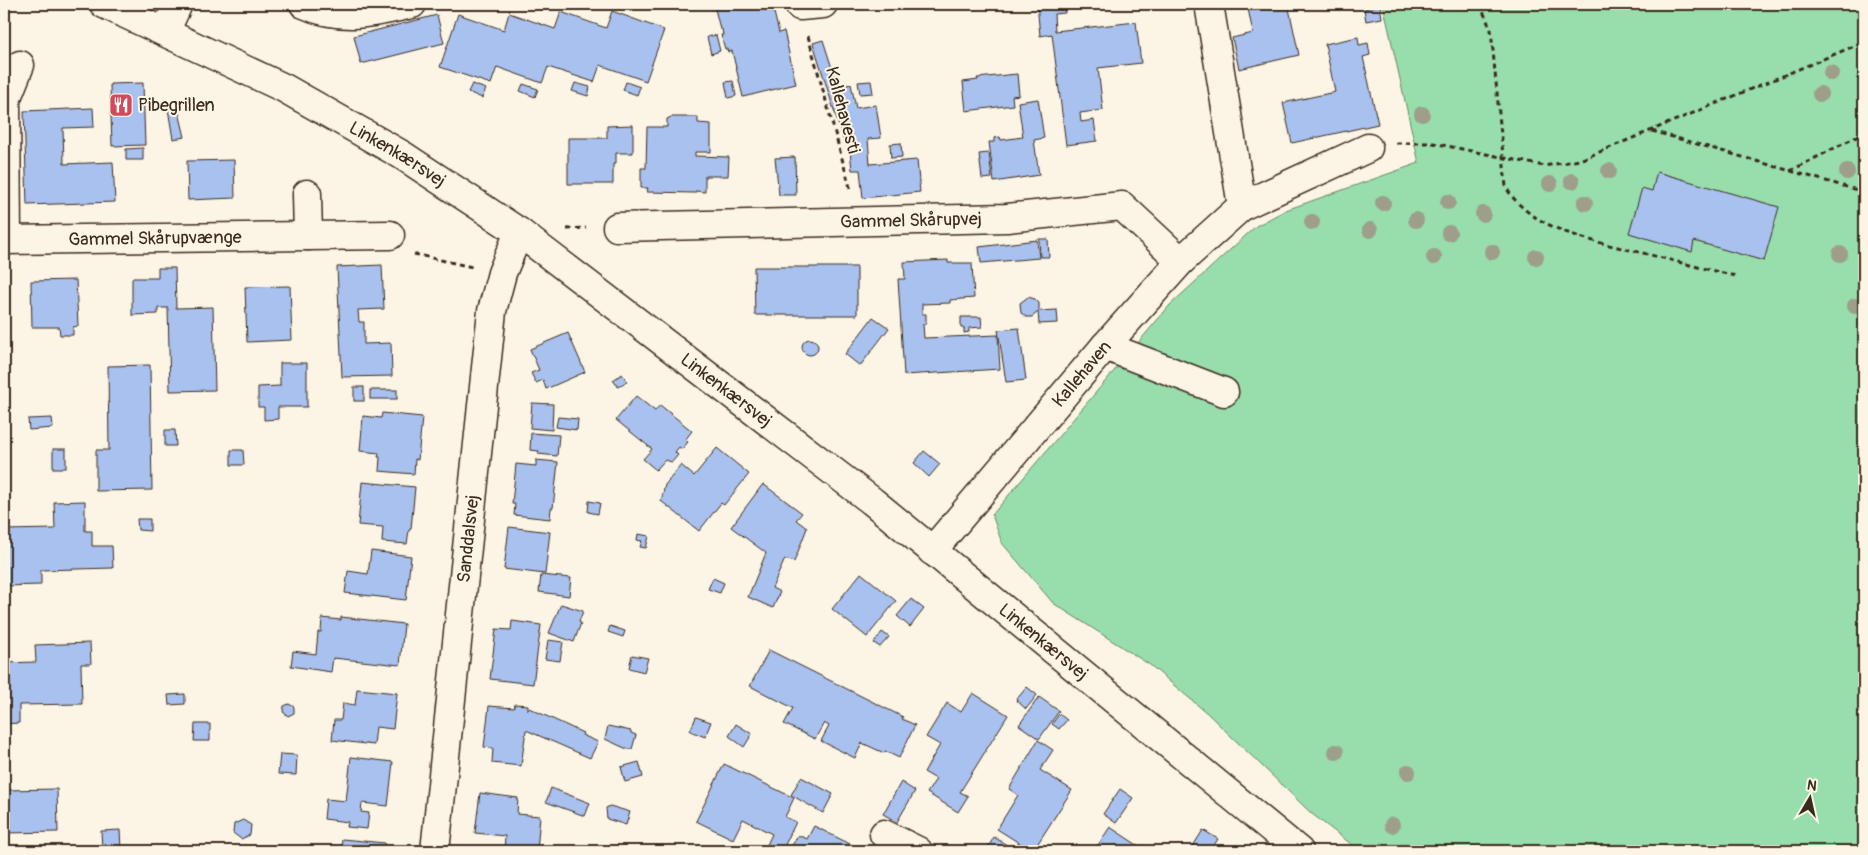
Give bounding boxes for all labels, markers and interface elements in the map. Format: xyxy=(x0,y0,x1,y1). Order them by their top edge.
street label: Kallehavesti xyxy=(820,64,865,156)
restaurant icon: Pibegrillen xyxy=(108,92,134,118)
place label: Pibegrillen xyxy=(138,94,215,117)
street label: Linkenkærsvej xyxy=(345,116,450,193)
street label: Gammel Skårupvej xyxy=(840,208,982,234)
street label: Gammel Skårupvænge xyxy=(68,226,242,251)
street label: Kallehaven xyxy=(1047,336,1117,412)
street label: Linkenkærsvej xyxy=(676,348,776,433)
street label: Sanddalsvej xyxy=(452,494,485,584)
street label: Linkenkærsvej xyxy=(994,599,1093,685)
north arrow xyxy=(1786,772,1836,822)
text: N xyxy=(1806,777,1818,795)

